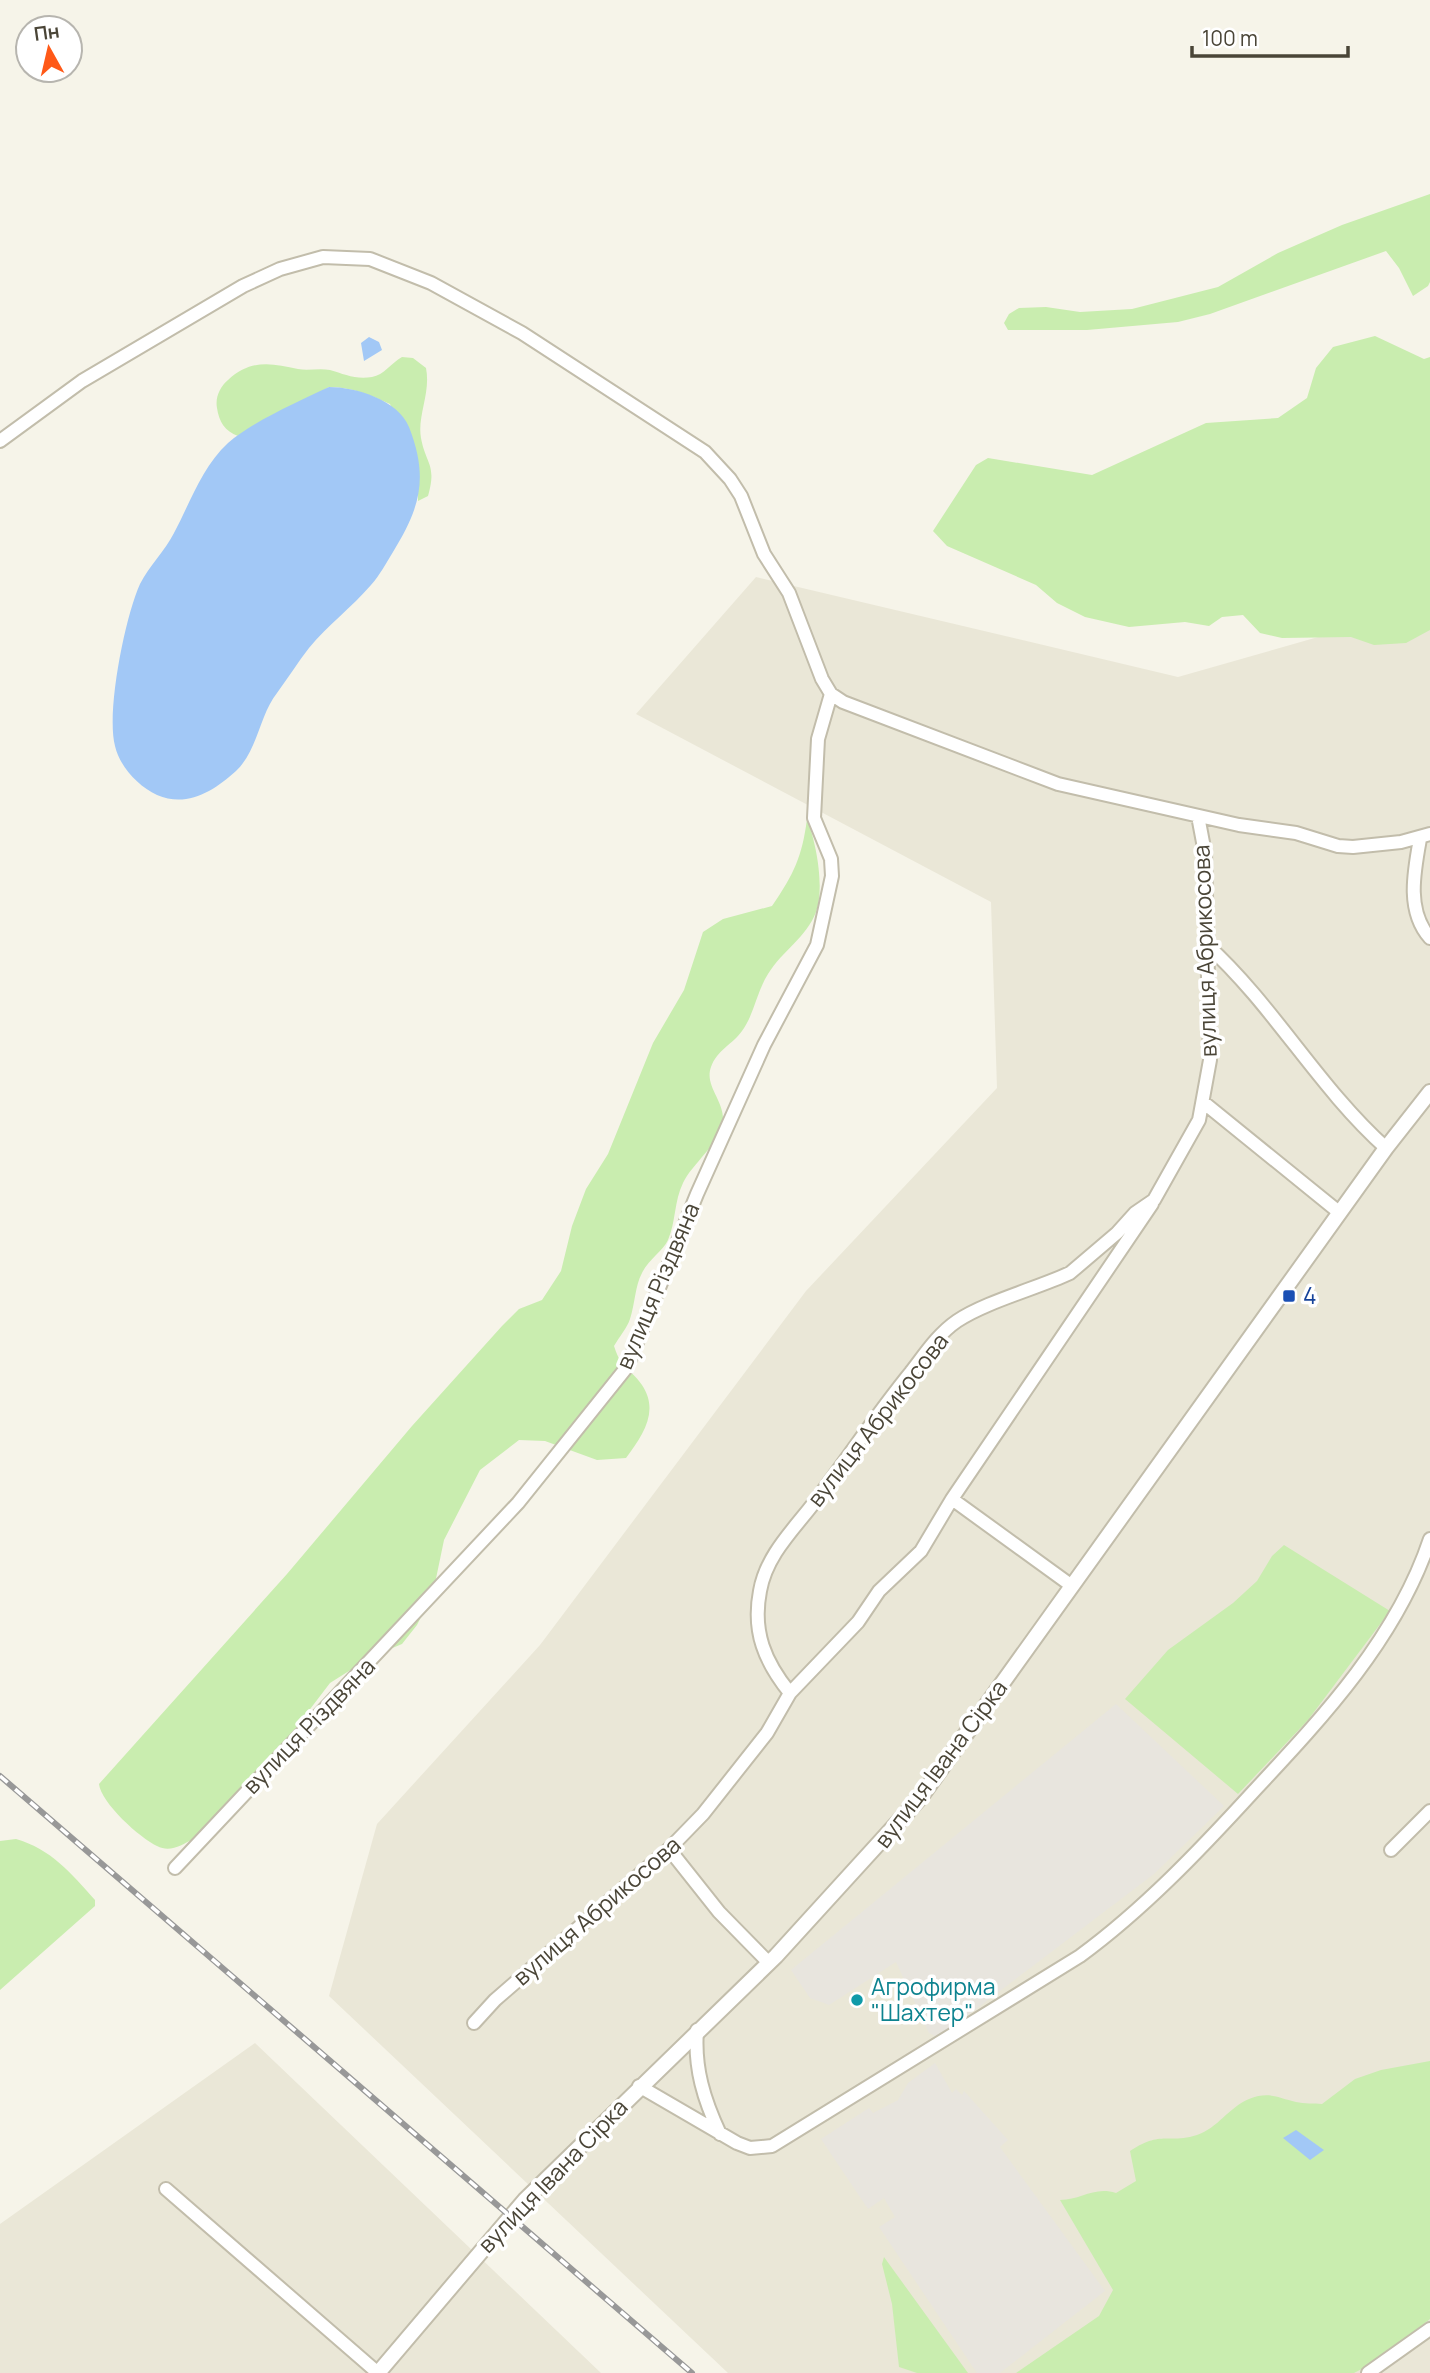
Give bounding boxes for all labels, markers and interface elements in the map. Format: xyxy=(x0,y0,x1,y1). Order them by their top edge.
north arrow xyxy=(14,14,84,84)
scale bar xyxy=(1192,14,1348,58)
text: Пн xyxy=(32,18,61,47)
text: 100 m xyxy=(1202,24,1258,52)
street label: вулиця Абрикосова xyxy=(1184,844,1224,1058)
street label: вулиця Різдвяна xyxy=(608,1197,707,1374)
place label: 4 xyxy=(1303,1279,1317,1311)
marker: 4 xyxy=(1281,1288,1297,1304)
street label: вулиця Абрикосова xyxy=(799,1326,955,1513)
street label: вулиця Різдвяна xyxy=(235,1650,382,1800)
street label: вулиця Івана Сірка xyxy=(866,1673,1014,1854)
street label: вулиця Абрикосова xyxy=(506,1829,687,1992)
place label: Агрофирма "Шахтер" xyxy=(871,1970,995,2028)
marker: Агрофирма "Шахтер" xyxy=(849,1992,865,2008)
street label: вулиця Івана Сірка xyxy=(470,2091,634,2259)

